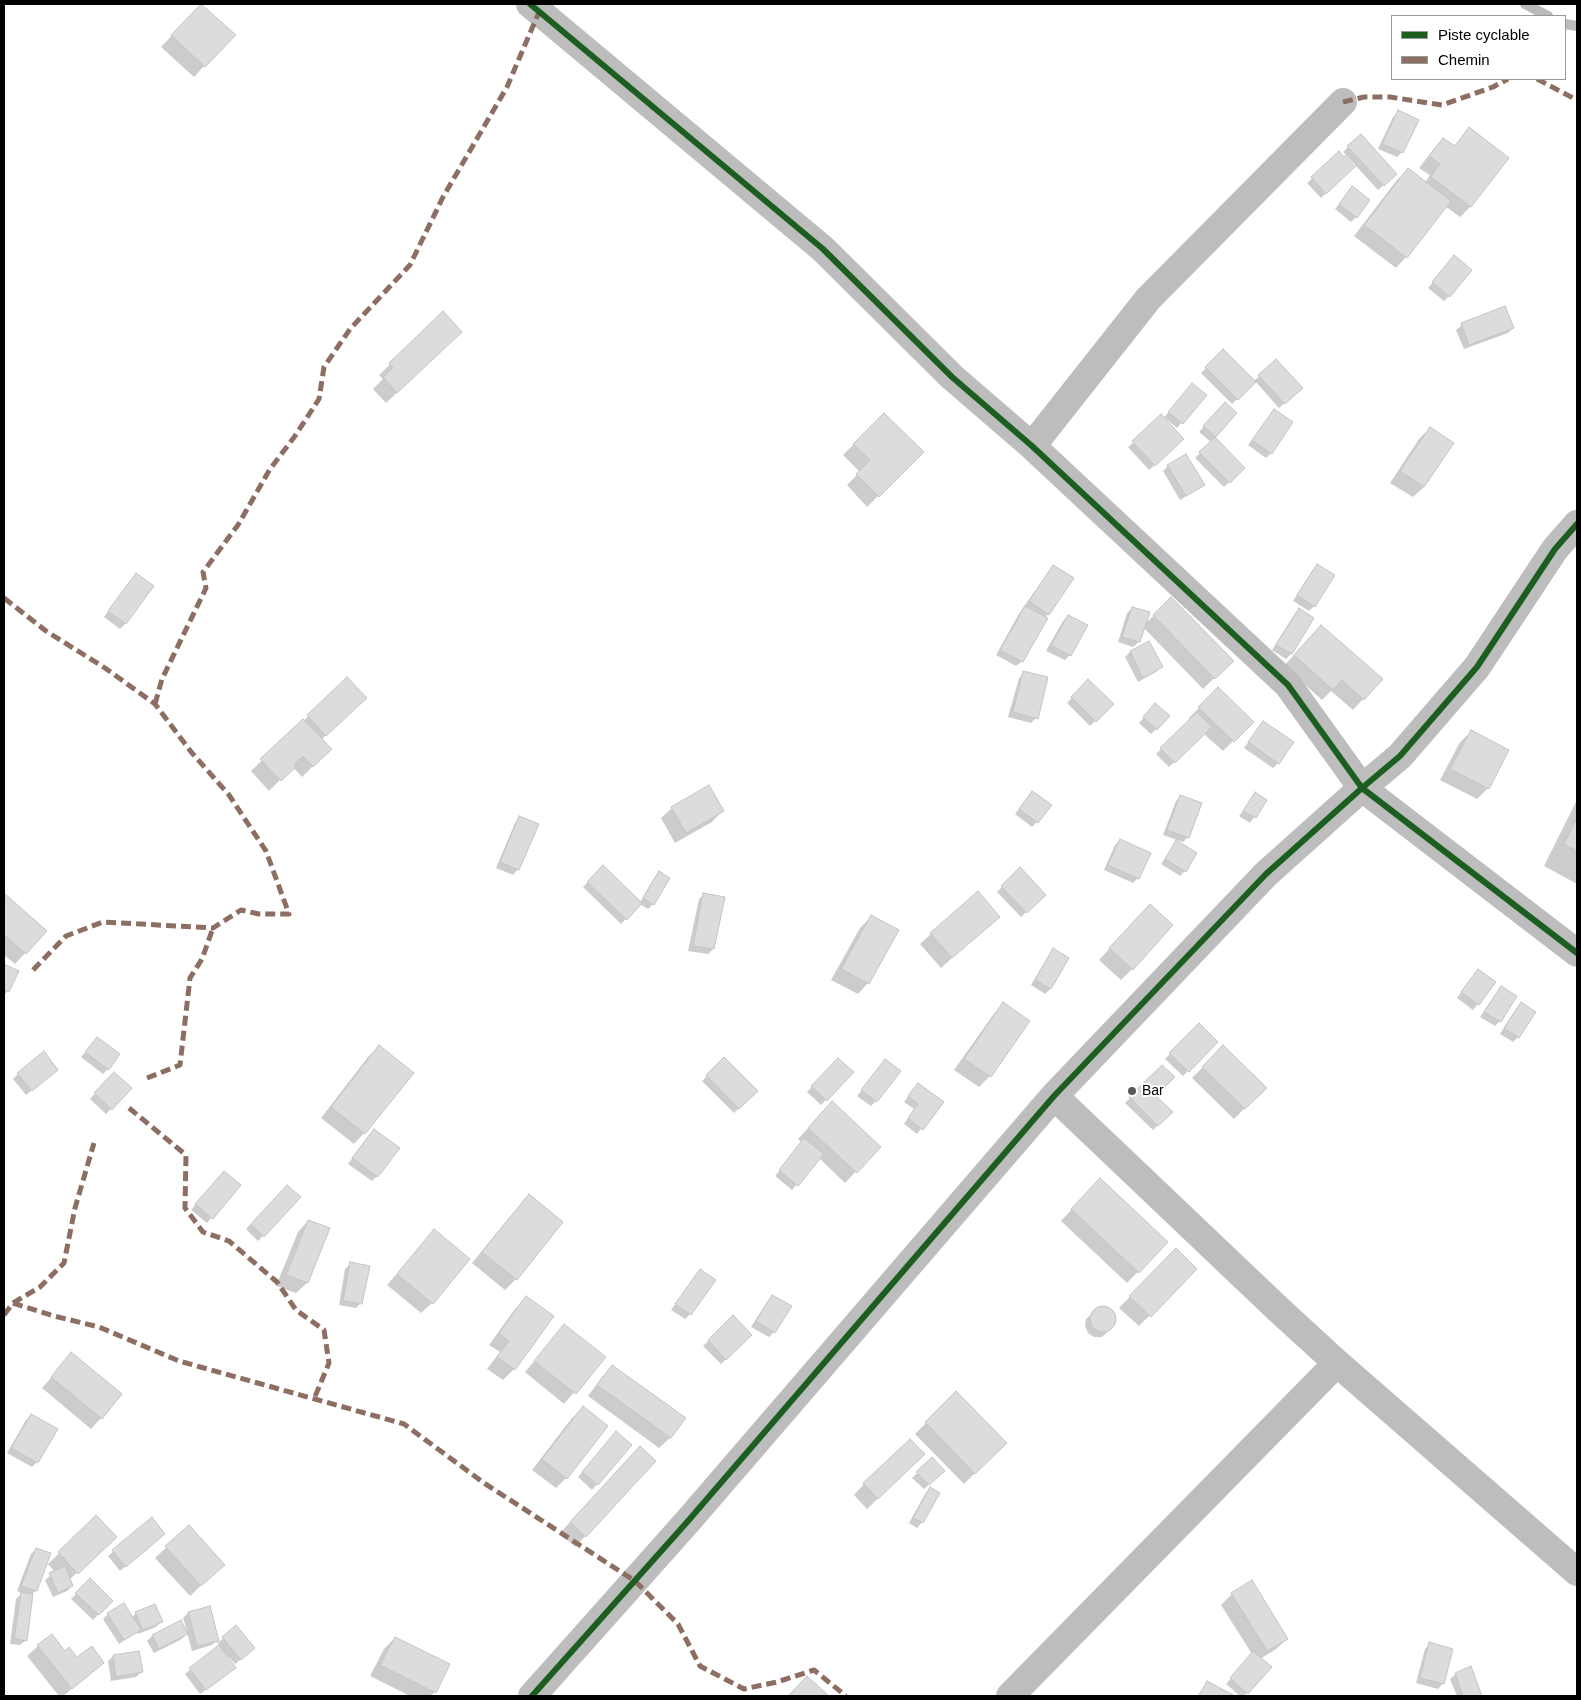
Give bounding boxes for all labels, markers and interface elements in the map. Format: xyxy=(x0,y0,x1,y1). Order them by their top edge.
legend xyxy=(1391,15,1566,80)
text: Piste cyclable xyxy=(1438,26,1530,43)
text: Chemin xyxy=(1438,51,1490,68)
place label: Bar xyxy=(1142,1083,1164,1099)
marker: Bar xyxy=(1126,1085,1138,1097)

